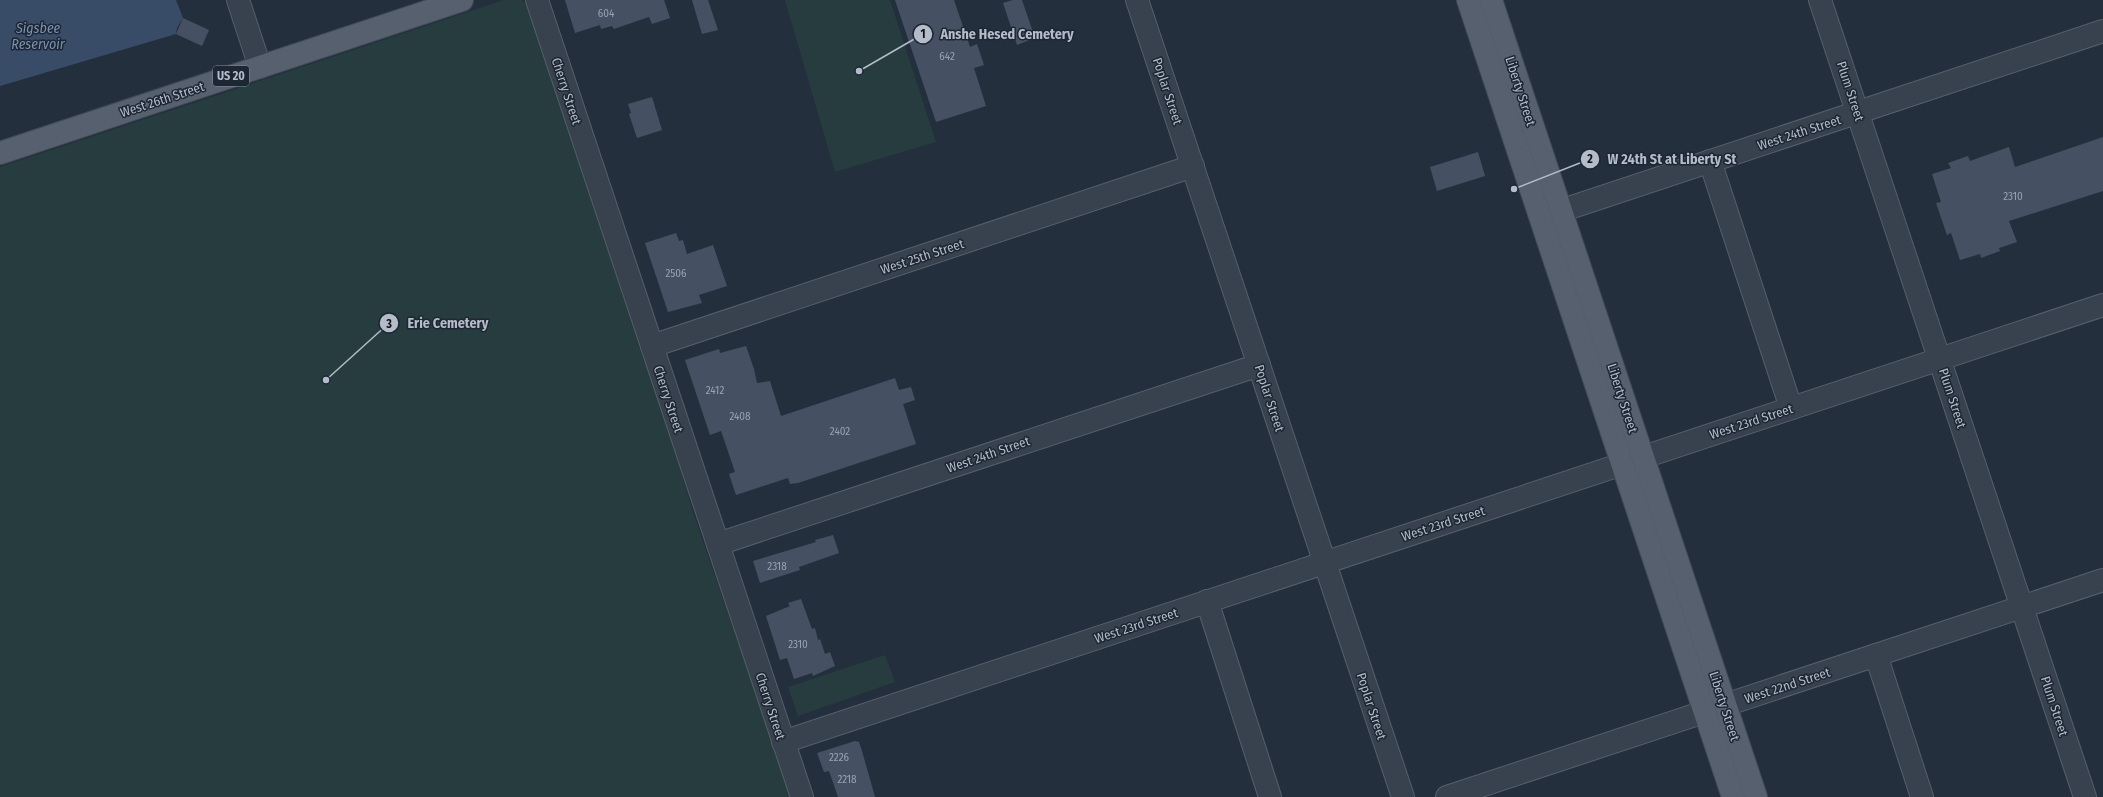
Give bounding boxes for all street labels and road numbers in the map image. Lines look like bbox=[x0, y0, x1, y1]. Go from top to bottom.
street label: Liberty Street bbox=[1502, 55, 1539, 128]
street label: Cherry Street bbox=[549, 56, 585, 127]
street label: Poplar Street bbox=[1150, 56, 1186, 127]
street label: Plum Street bbox=[1834, 59, 1867, 124]
road number: US 20 bbox=[213, 66, 249, 86]
street label: West 26th Street bbox=[118, 79, 207, 120]
street label: West 24th Street bbox=[1756, 112, 1843, 153]
street label: West 25th Street bbox=[879, 236, 966, 277]
street label: Liberty Street bbox=[1604, 362, 1641, 435]
street label: Poplar Street bbox=[1252, 363, 1288, 434]
street label: Cherry Street bbox=[651, 364, 687, 435]
street label: Plum Street bbox=[1936, 366, 1969, 431]
street label: West 23rd Street bbox=[1708, 401, 1795, 442]
street label: West 24th Street bbox=[945, 433, 1032, 476]
street label: West 23rd Street bbox=[1400, 503, 1487, 544]
street label: West 23rd Street bbox=[1093, 605, 1180, 646]
street label: West 22nd Street bbox=[1742, 664, 1833, 706]
street label: Liberty Street bbox=[1706, 670, 1743, 743]
street label: Cherry Street bbox=[753, 671, 789, 742]
street label: Poplar Street bbox=[1354, 671, 1390, 742]
street label: Plum Street bbox=[2038, 674, 2071, 739]

